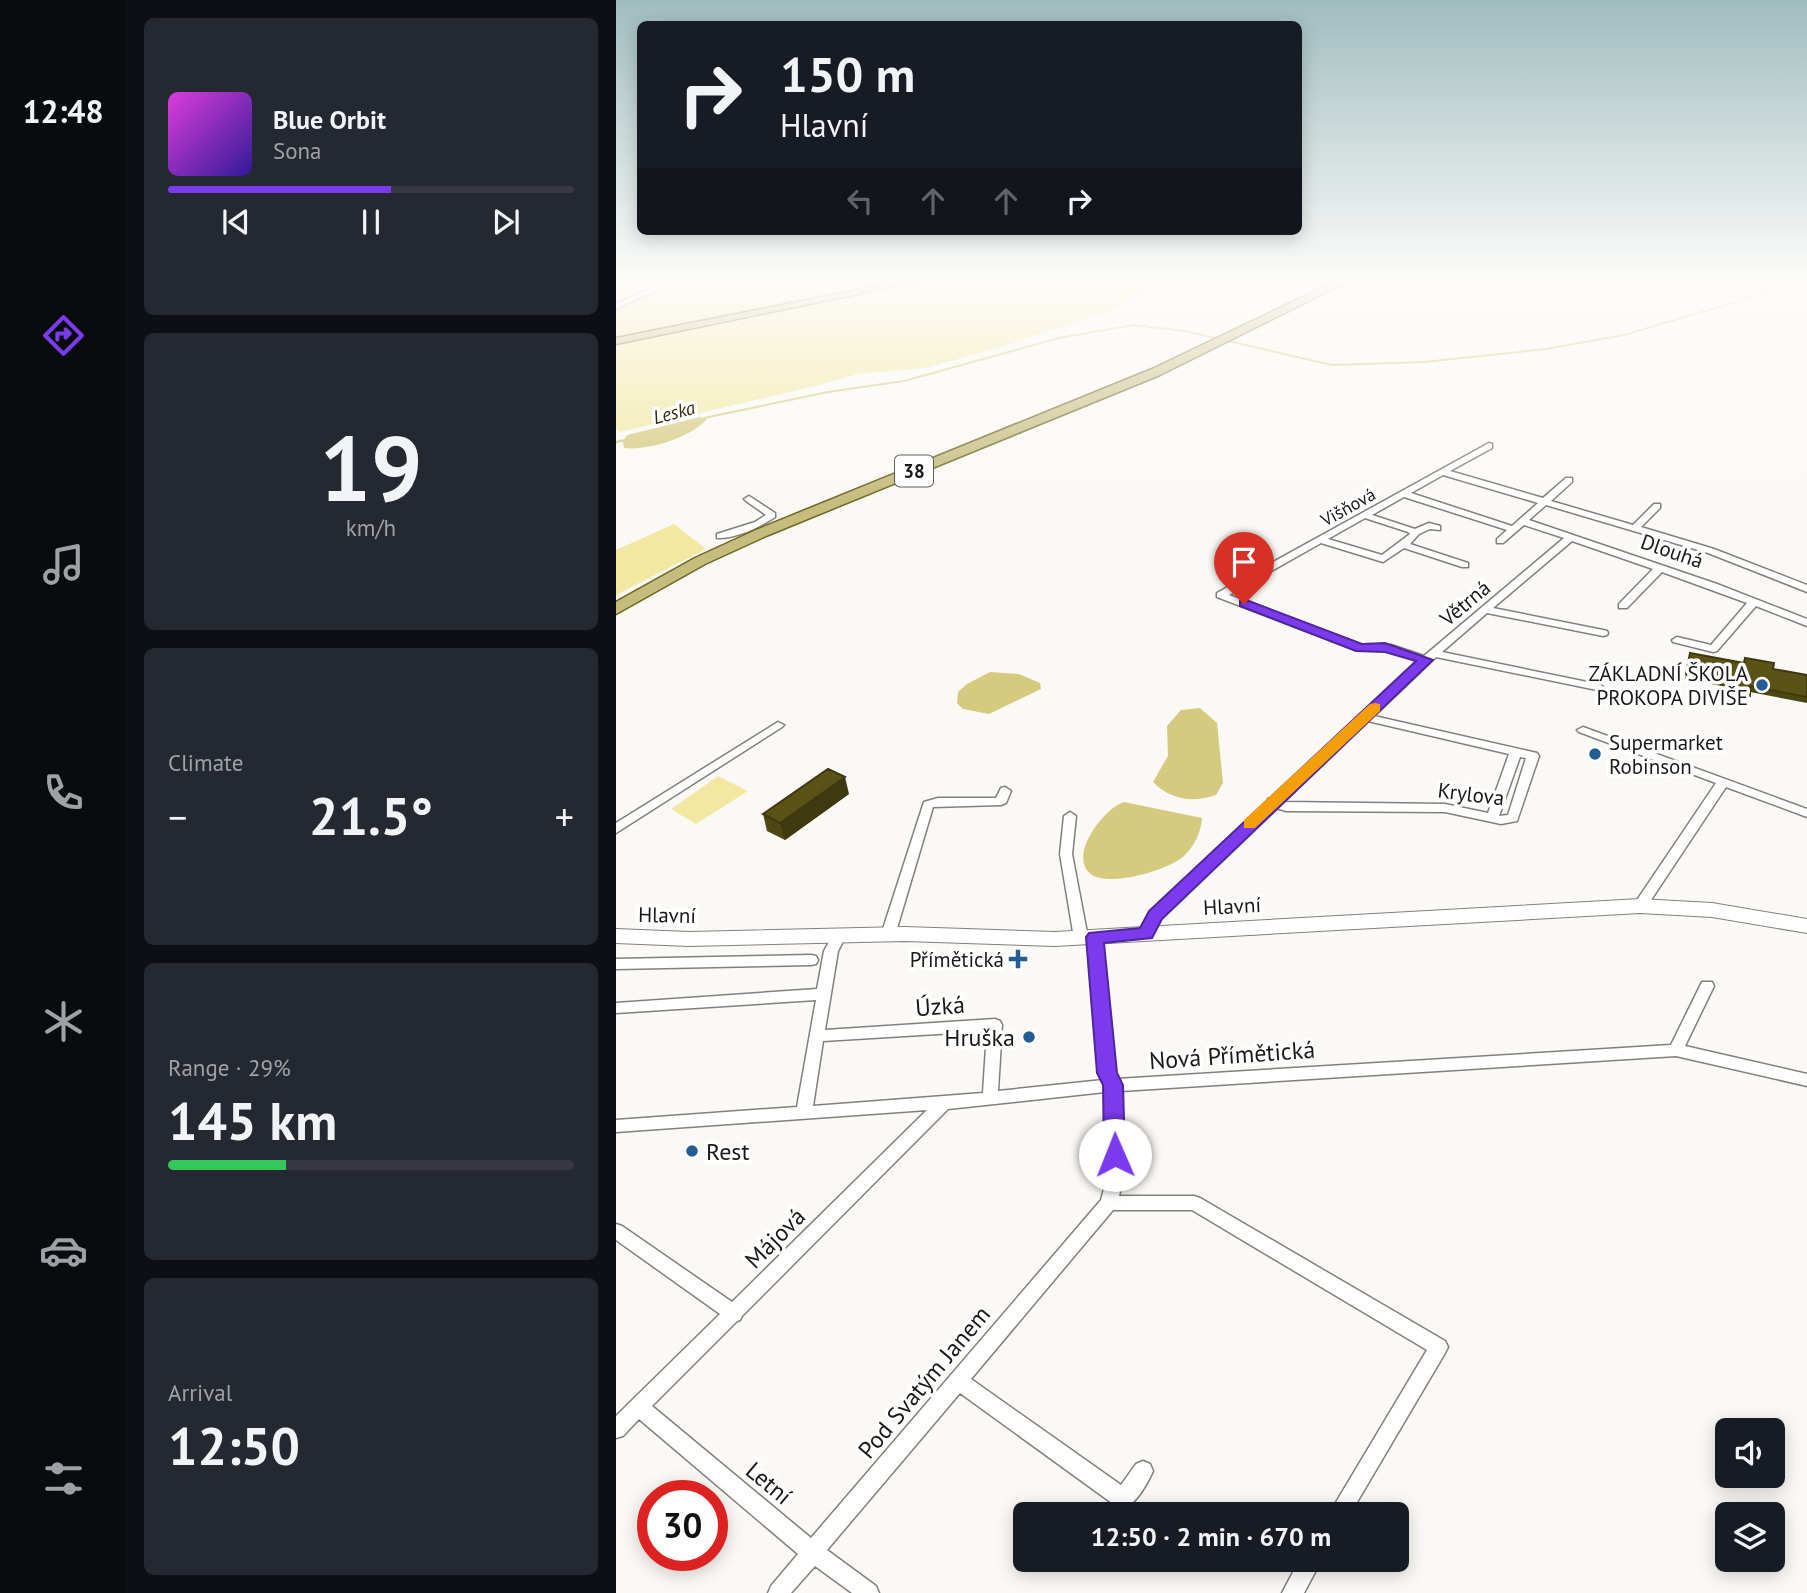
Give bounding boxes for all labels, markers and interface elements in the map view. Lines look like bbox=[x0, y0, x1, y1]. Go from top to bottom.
text: 150 m bbox=[780, 42, 915, 106]
icon: right bbox=[665, 49, 756, 140]
text: 12:48 bbox=[22, 90, 104, 132]
text: Blue Orbit bbox=[273, 103, 386, 136]
text: Hlavní bbox=[780, 104, 868, 146]
text: Sona bbox=[273, 136, 322, 165]
icon: left bbox=[841, 182, 879, 220]
icon: ahead bbox=[914, 182, 952, 220]
icon: ahead bbox=[987, 182, 1025, 220]
icon: right bbox=[1060, 182, 1098, 220]
icon: previous bbox=[217, 203, 255, 241]
icon: pause bbox=[352, 203, 390, 241]
icon: next bbox=[487, 203, 525, 241]
icon: directions bbox=[39, 311, 88, 360]
water label: Leska bbox=[650, 395, 698, 429]
text: 19 bbox=[319, 408, 423, 526]
road number: 38 bbox=[895, 456, 933, 486]
street label: Višňová bbox=[1316, 483, 1380, 532]
text: km/h bbox=[346, 513, 396, 542]
street label: Dlouhá bbox=[1637, 528, 1707, 574]
pin bbox=[1214, 532, 1274, 604]
icon: music bbox=[39, 540, 88, 589]
icon: arrive bbox=[1225, 543, 1263, 581]
street label: Větrná bbox=[1434, 574, 1496, 632]
place label: ZÁKLADNÍ ŠKOLA PROKOPA DIVIŠE bbox=[1588, 660, 1749, 711]
marker: ZÁKLADNÍ ŠKOLA PROKOPA DIVIŠE bbox=[1754, 677, 1770, 693]
place label: Supermarket Robinson bbox=[1609, 729, 1723, 780]
marker: Supermarket Robinson bbox=[1587, 746, 1603, 762]
text: Climate bbox=[168, 748, 243, 777]
icon: phone bbox=[39, 768, 88, 817]
street label: Krylova bbox=[1436, 777, 1506, 811]
text: 21.5° bbox=[309, 782, 433, 849]
text: − bbox=[168, 792, 187, 841]
text: + bbox=[555, 792, 574, 841]
street label: Hlavní bbox=[1202, 891, 1262, 921]
street label: Hlavní bbox=[638, 901, 697, 929]
place label: Přímětická bbox=[910, 946, 1004, 973]
marker: Přímětická bbox=[1010, 951, 1026, 967]
street label: Úzká bbox=[914, 989, 966, 1023]
icon: climate bbox=[39, 997, 88, 1046]
place label: Hruška bbox=[944, 1022, 1015, 1053]
marker: Hruška bbox=[1021, 1029, 1037, 1045]
street label: Nová Přímětická bbox=[1148, 1034, 1316, 1076]
text: Range · 29% bbox=[168, 1053, 291, 1082]
text: 145 km bbox=[168, 1087, 337, 1154]
position arrow bbox=[1078, 1118, 1152, 1192]
place label: Rest bbox=[706, 1136, 750, 1167]
marker: Rest bbox=[684, 1143, 700, 1159]
street label: Májová bbox=[738, 1201, 812, 1275]
icon: car bbox=[39, 1226, 88, 1275]
street label: Pod Svatým Janem bbox=[851, 1299, 997, 1465]
text: Arrival bbox=[168, 1378, 232, 1407]
text: 12:50 bbox=[168, 1412, 300, 1479]
map controls bbox=[1715, 1418, 1785, 1572]
button: sound bbox=[1715, 1418, 1785, 1488]
icon: filters bbox=[39, 1454, 88, 1503]
street label: Letní bbox=[740, 1455, 798, 1511]
speed limit sign: 30 bbox=[637, 1480, 728, 1571]
button: layers bbox=[1715, 1502, 1785, 1572]
text: 12:50 · 2 min · 670 m bbox=[1091, 1520, 1331, 1553]

